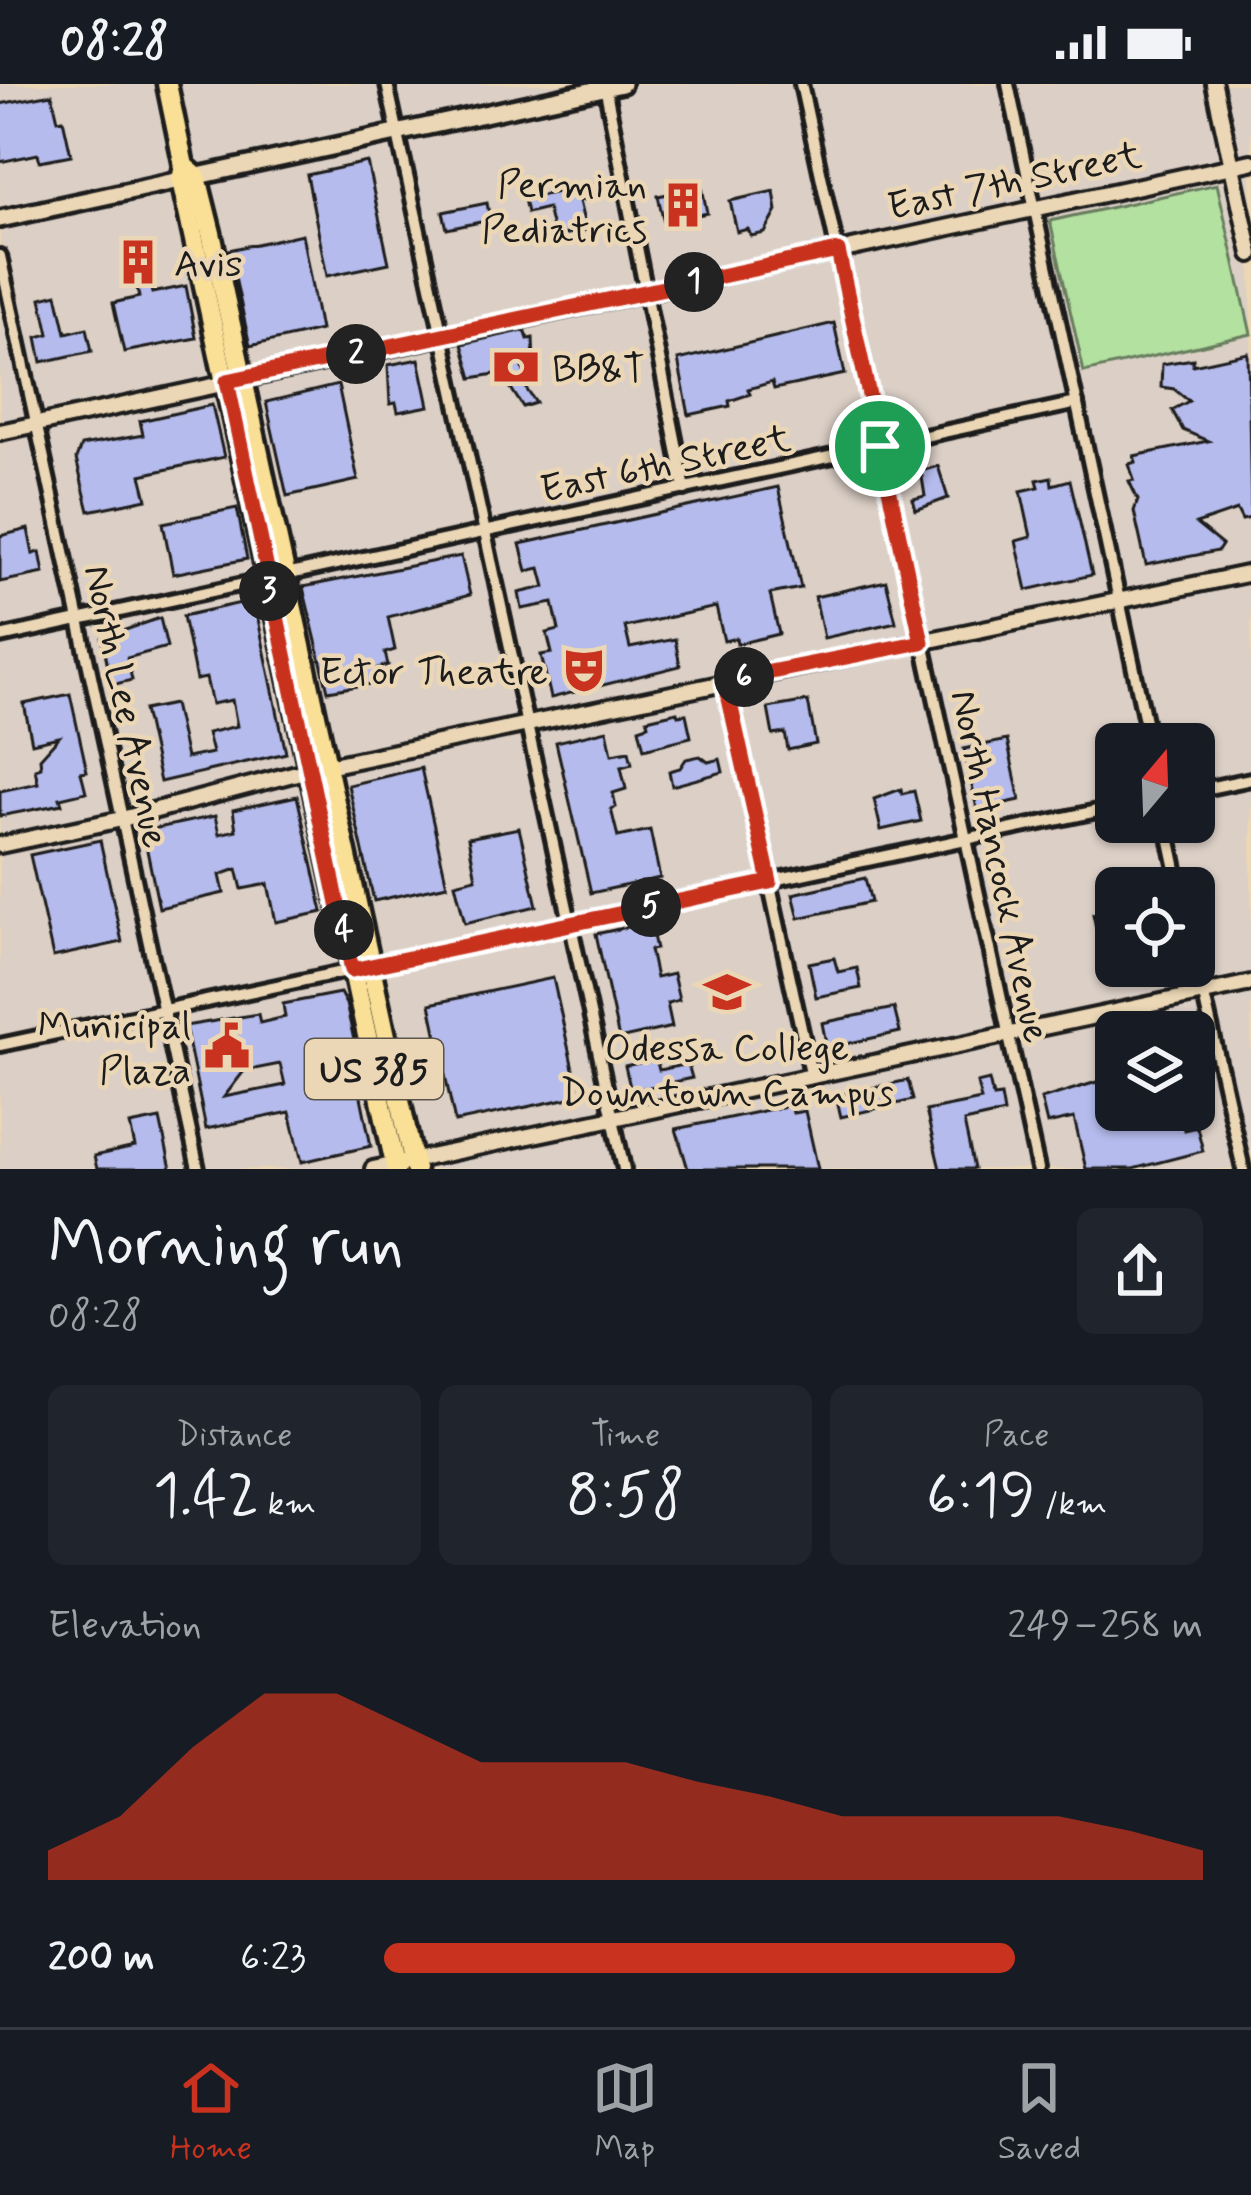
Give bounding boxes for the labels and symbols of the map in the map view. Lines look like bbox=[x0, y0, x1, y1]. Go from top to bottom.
street label: East 7th Street bbox=[883, 131, 1146, 234]
place label: Permian Pediatrics bbox=[482, 161, 647, 257]
building icon: Permian Pediatrics bbox=[658, 180, 708, 230]
building icon: Avis bbox=[113, 237, 163, 287]
place label: Avis bbox=[174, 240, 243, 291]
pin: 1 bbox=[664, 252, 724, 312]
pin: 2 bbox=[326, 324, 386, 384]
bank icon: BB&T bbox=[491, 342, 541, 392]
place label: BB&T bbox=[552, 345, 645, 396]
pin bbox=[829, 395, 931, 497]
street label: East 6th Street bbox=[536, 414, 795, 517]
street label: North Lee Avenue bbox=[70, 561, 179, 853]
pin: 3 bbox=[239, 561, 299, 621]
theatre icon: Ector Theatre bbox=[559, 645, 609, 695]
pin: 6 bbox=[714, 647, 774, 707]
place label: Ector Theatre bbox=[320, 648, 548, 699]
street label: North Hancock Avenue bbox=[936, 686, 1061, 1048]
north arrow bbox=[1095, 723, 1215, 843]
pin: 5 bbox=[621, 877, 681, 937]
pin: 4 bbox=[314, 900, 374, 960]
school or university icon: Odessa College Downtown Campus bbox=[702, 967, 752, 1017]
place label: Municipal Plaza bbox=[38, 1002, 191, 1098]
public building icon: Municipal Plaza bbox=[202, 1021, 252, 1071]
place label: Odessa College Downtown Campus bbox=[560, 1024, 894, 1120]
road number: US 385 bbox=[305, 1039, 443, 1099]

